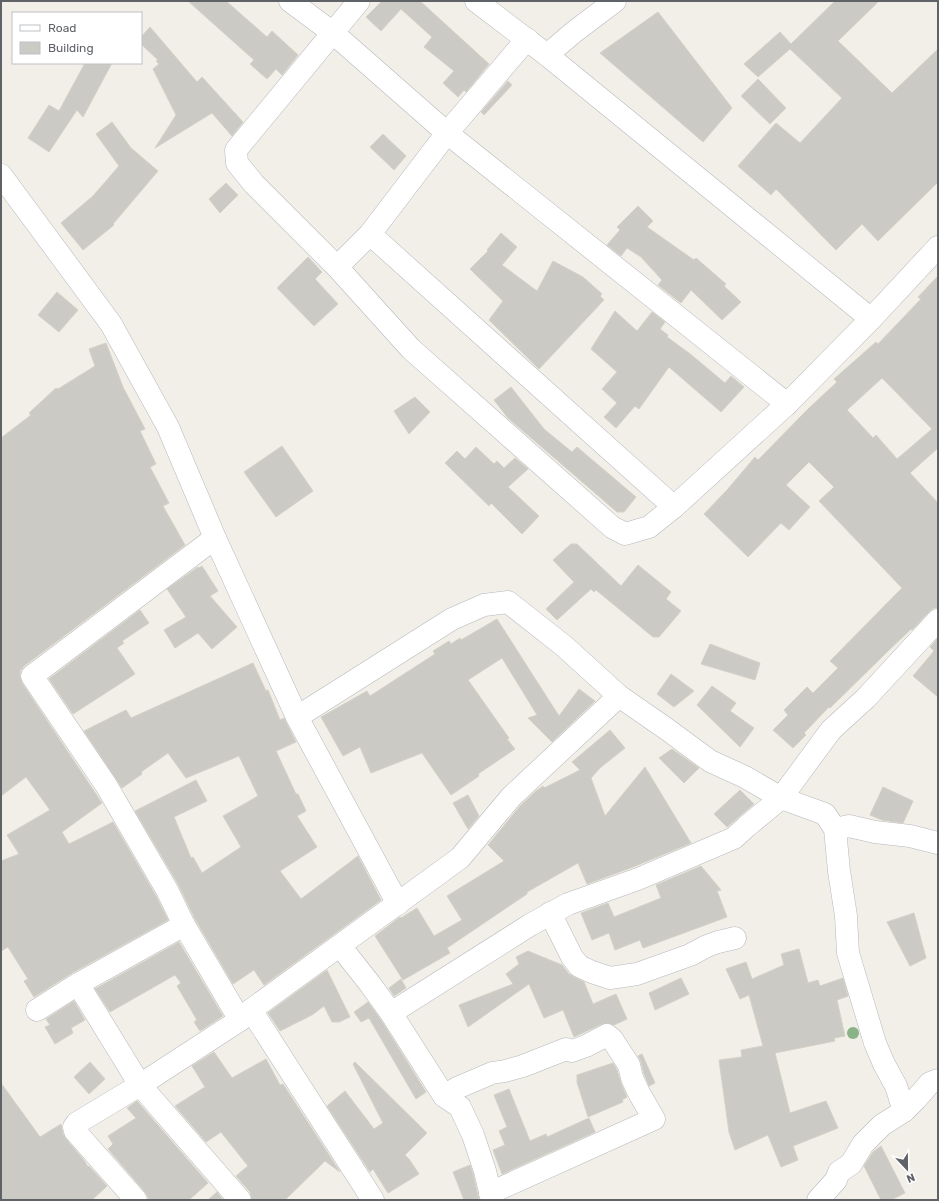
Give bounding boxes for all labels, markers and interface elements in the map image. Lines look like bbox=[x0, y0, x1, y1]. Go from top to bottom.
legend bbox=[12, 12, 142, 64]
text: Road bbox=[48, 21, 76, 35]
text: Building bbox=[48, 41, 94, 55]
north arrow bbox=[887, 1149, 927, 1189]
text: N bbox=[904, 1170, 917, 1185]

